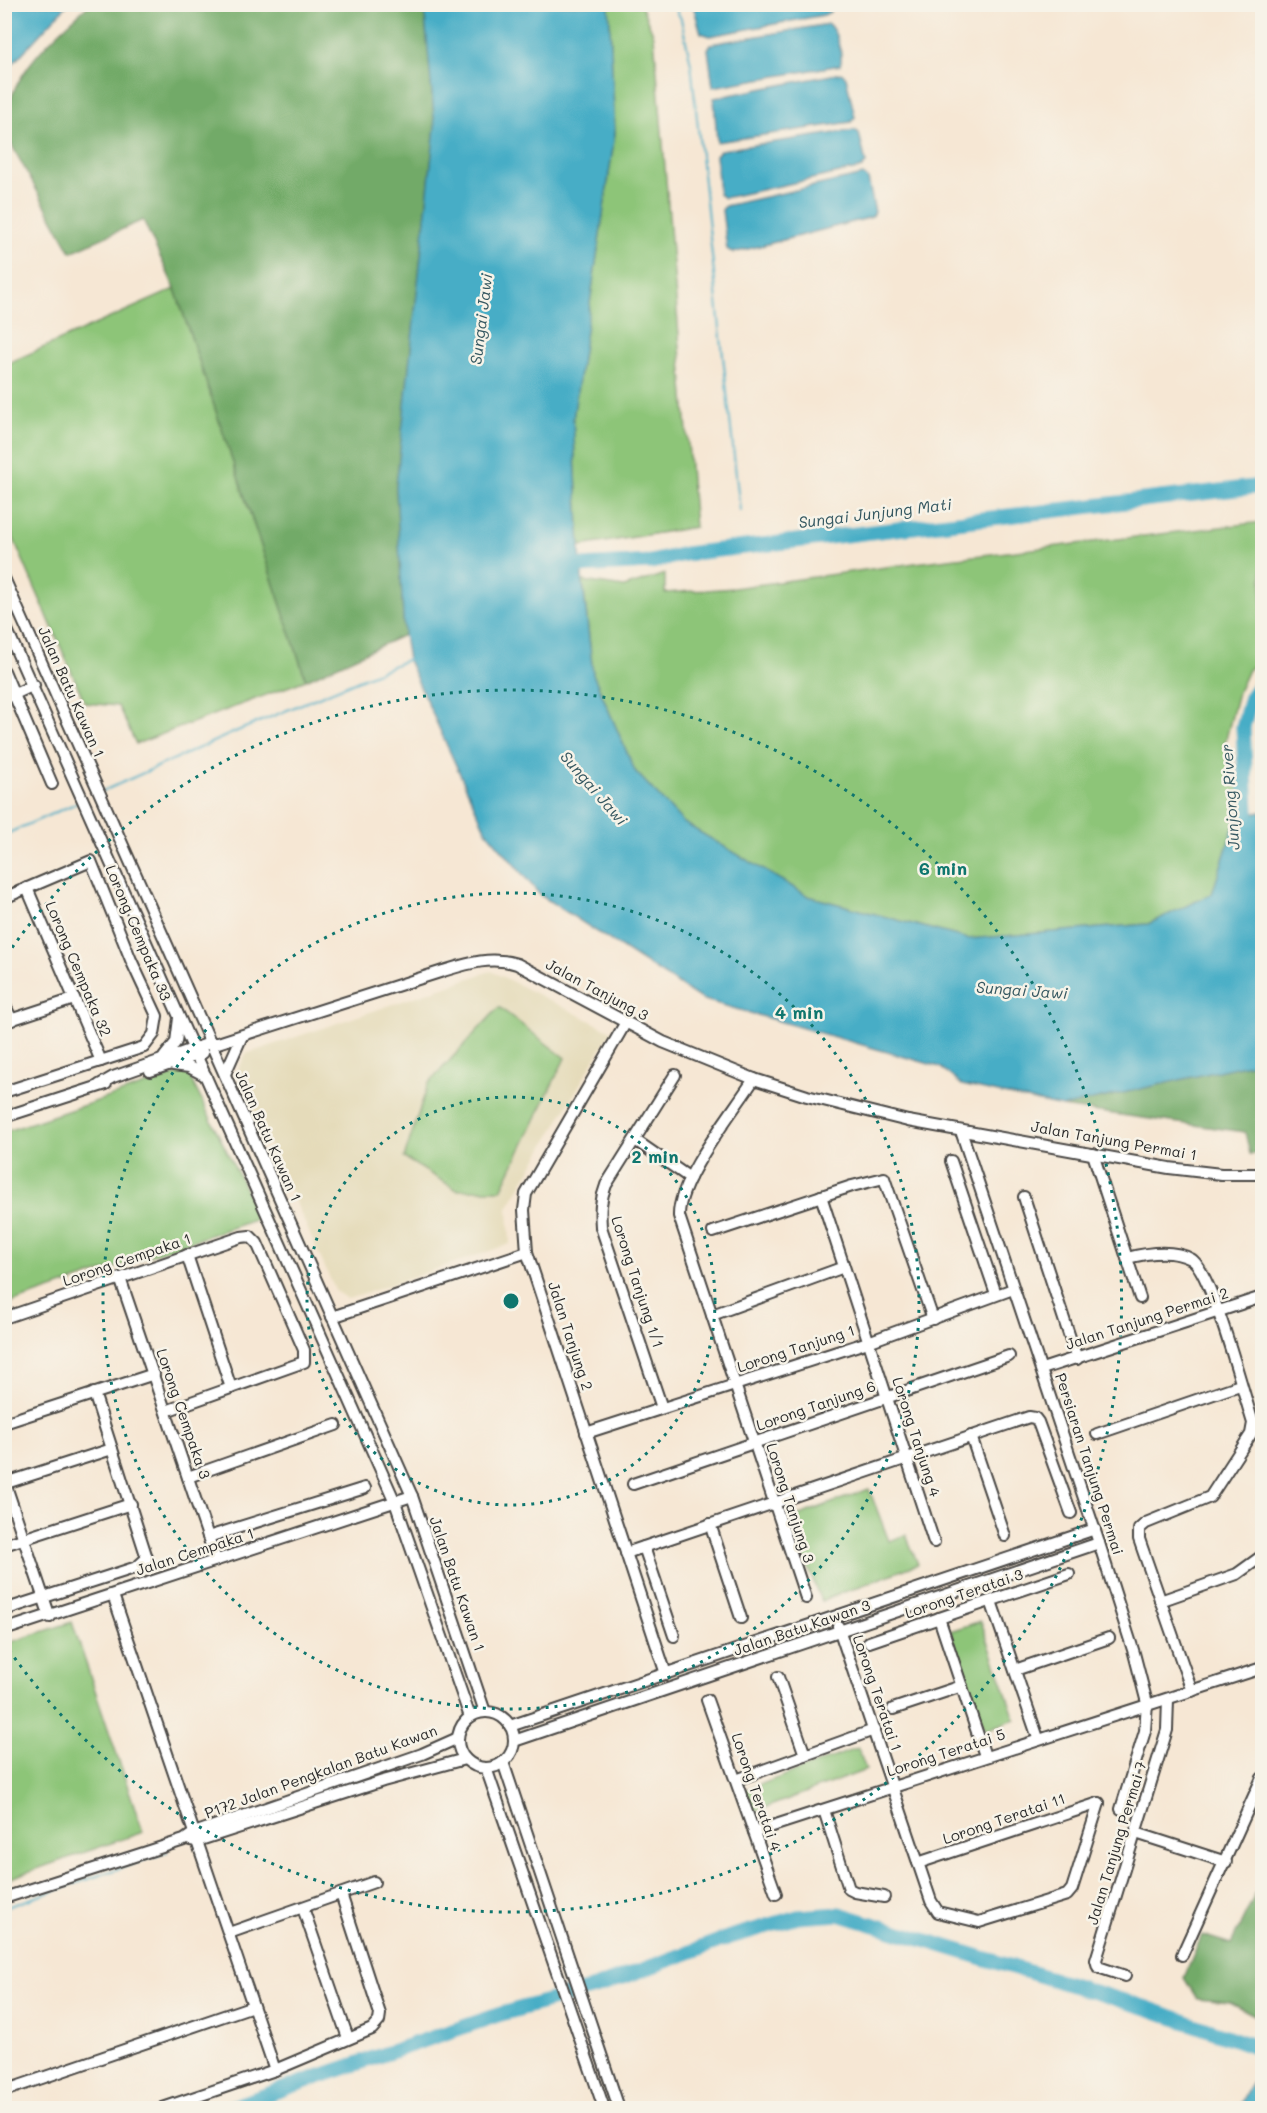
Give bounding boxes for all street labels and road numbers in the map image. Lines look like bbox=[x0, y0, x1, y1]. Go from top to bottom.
street label: Jalan Batu Kawan 1 bbox=[34, 623, 110, 760]
street label: Lorong Cempaka 33 bbox=[101, 862, 177, 1004]
street label: Lorong Cempaka 32 bbox=[41, 898, 116, 1039]
street label: Jalan Tanjung 3 bbox=[543, 954, 653, 1025]
street label: Jalan Batu Kawan 1 bbox=[231, 1067, 307, 1204]
street label: Jalan Tanjung Permai 1 bbox=[1030, 1116, 1199, 1164]
street label: Lorong Tanjung 1/1 bbox=[607, 1213, 669, 1350]
street label: Lorong Cempaka 1 bbox=[60, 1228, 193, 1290]
street label: Jalan Tanjung 2 bbox=[544, 1279, 598, 1393]
street label: Jalan Tanjung Permai 2 bbox=[1063, 1282, 1231, 1354]
street label: Lorong Tanjung 1 bbox=[734, 1320, 857, 1377]
street label: Lorong Cempaka 3 bbox=[152, 1346, 216, 1482]
street label: Persiaran Tanjung Permai bbox=[1051, 1370, 1129, 1557]
street label: Lorong Tanjung 4 bbox=[888, 1374, 946, 1499]
street label: Lorong Tanjung 6 bbox=[753, 1375, 878, 1435]
street label: Lorong Tanjung 3 bbox=[762, 1440, 820, 1565]
street label: Jalan Batu Kawan 1 bbox=[425, 1514, 490, 1654]
street label: Jalan Cempaka 1 bbox=[133, 1523, 256, 1580]
street label: Lorong Teratai 3 bbox=[902, 1563, 1026, 1623]
street label: Jalan Batu Kawan 3 bbox=[731, 1594, 873, 1660]
street label: Lorong Teratai 1 bbox=[849, 1632, 907, 1753]
street label: P172 Jalan Pengkalan Batu Kawan bbox=[202, 1720, 440, 1823]
street label: Lorong Teratai 5 bbox=[884, 1723, 1008, 1781]
street label: Lorong Teratai 4 bbox=[727, 1730, 787, 1854]
street label: Jalan Tanjung Permai 7 bbox=[1082, 1759, 1150, 1927]
street label: Lorong Teratai 11 bbox=[940, 1788, 1068, 1848]

